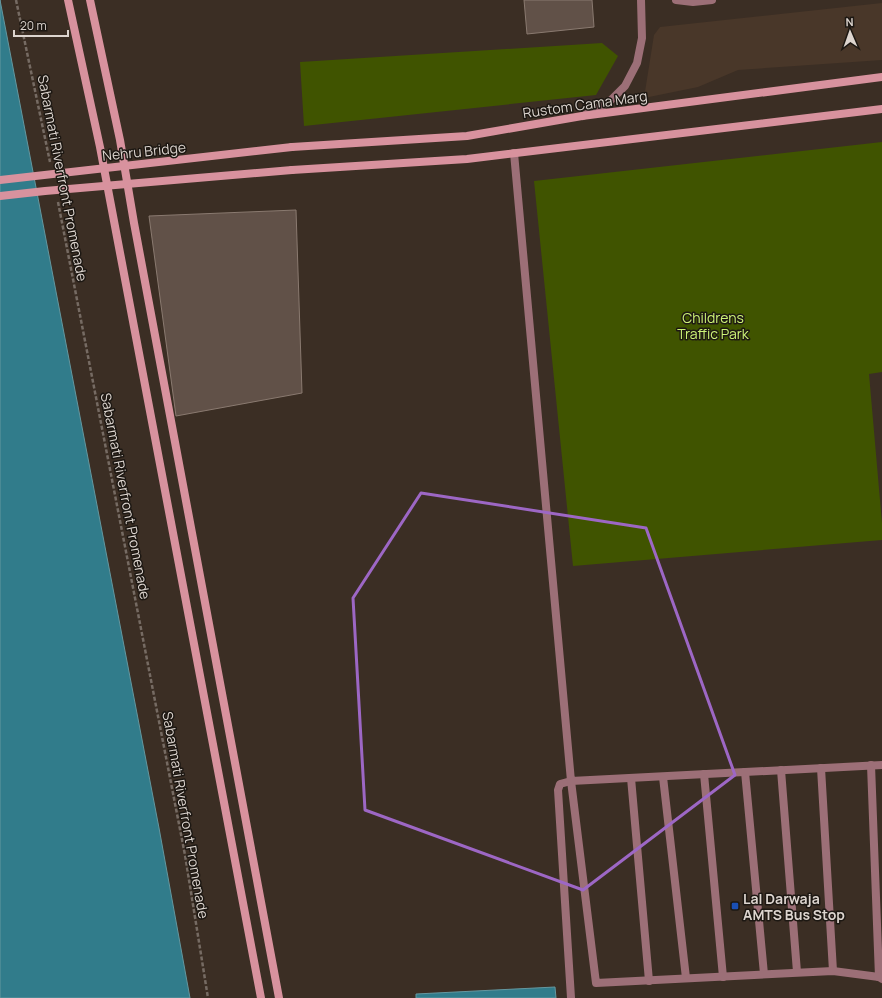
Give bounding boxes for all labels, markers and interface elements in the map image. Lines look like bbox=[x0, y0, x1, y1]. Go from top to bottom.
scale bar bbox=[14, 12, 68, 38]
north arrow bbox=[830, 12, 870, 52]
text: N bbox=[845, 14, 854, 29]
text: 20 m bbox=[20, 17, 47, 34]
street label: Sabarmati Riverfront Promenade bbox=[34, 73, 92, 283]
street label: Rustom Cama Marg bbox=[521, 86, 649, 122]
street label: Nehru Bridge bbox=[101, 137, 187, 165]
park label: Childrens Traffic Park bbox=[677, 308, 750, 343]
street label: Sabarmati Riverfront Promenade bbox=[97, 391, 155, 601]
street label: Sabarmati Riverfront Promenade bbox=[158, 710, 214, 920]
place label: Lal Darwaja AMTS Bus Stop bbox=[743, 889, 845, 924]
marker: Lal Darwaja AMTS Bus Stop bbox=[730, 901, 740, 911]

